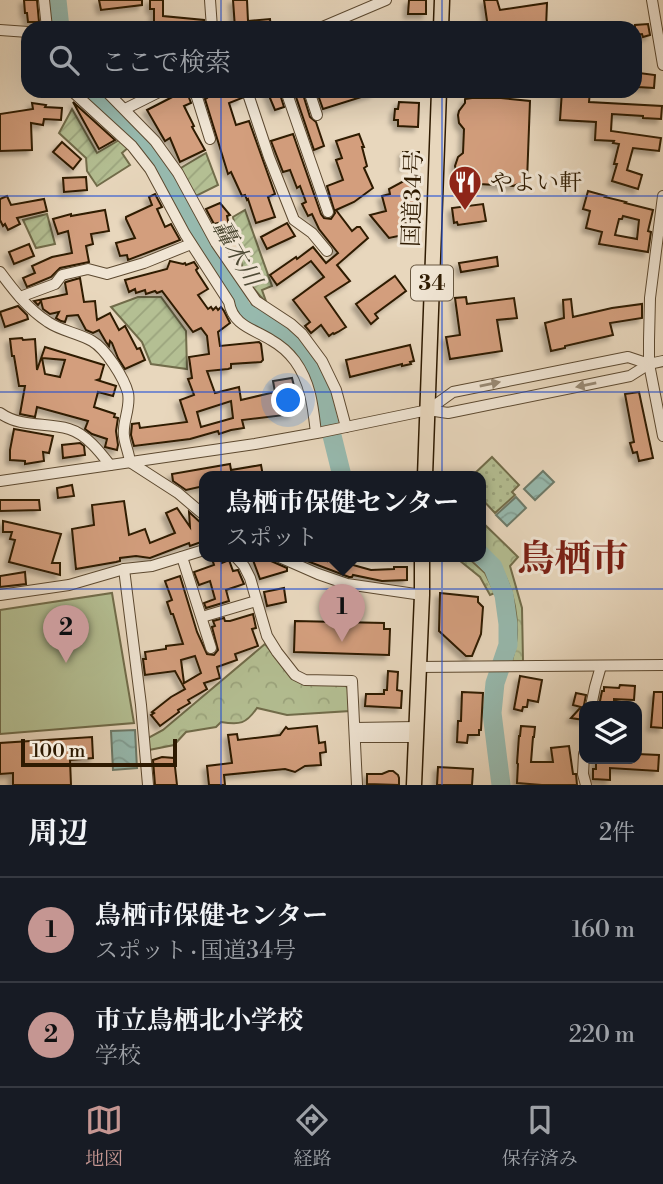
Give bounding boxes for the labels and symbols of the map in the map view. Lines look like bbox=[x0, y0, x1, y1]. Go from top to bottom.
street label: 国道34号 bbox=[397, 151, 429, 247]
restaurant icon: やよい軒 bbox=[446, 163, 484, 212]
place label: やよい軒 bbox=[490, 169, 582, 197]
water label: 轟木川 bbox=[205, 215, 269, 295]
road number: 34 bbox=[411, 266, 453, 300]
one-way arrow bbox=[479, 379, 501, 390]
one-way arrow bbox=[575, 380, 597, 391]
your location bbox=[271, 383, 305, 417]
district label: 鳥栖市 bbox=[518, 537, 629, 583]
pin: 1 bbox=[319, 584, 365, 642]
pin: 2 bbox=[43, 605, 89, 663]
scale bar bbox=[21, 736, 177, 768]

